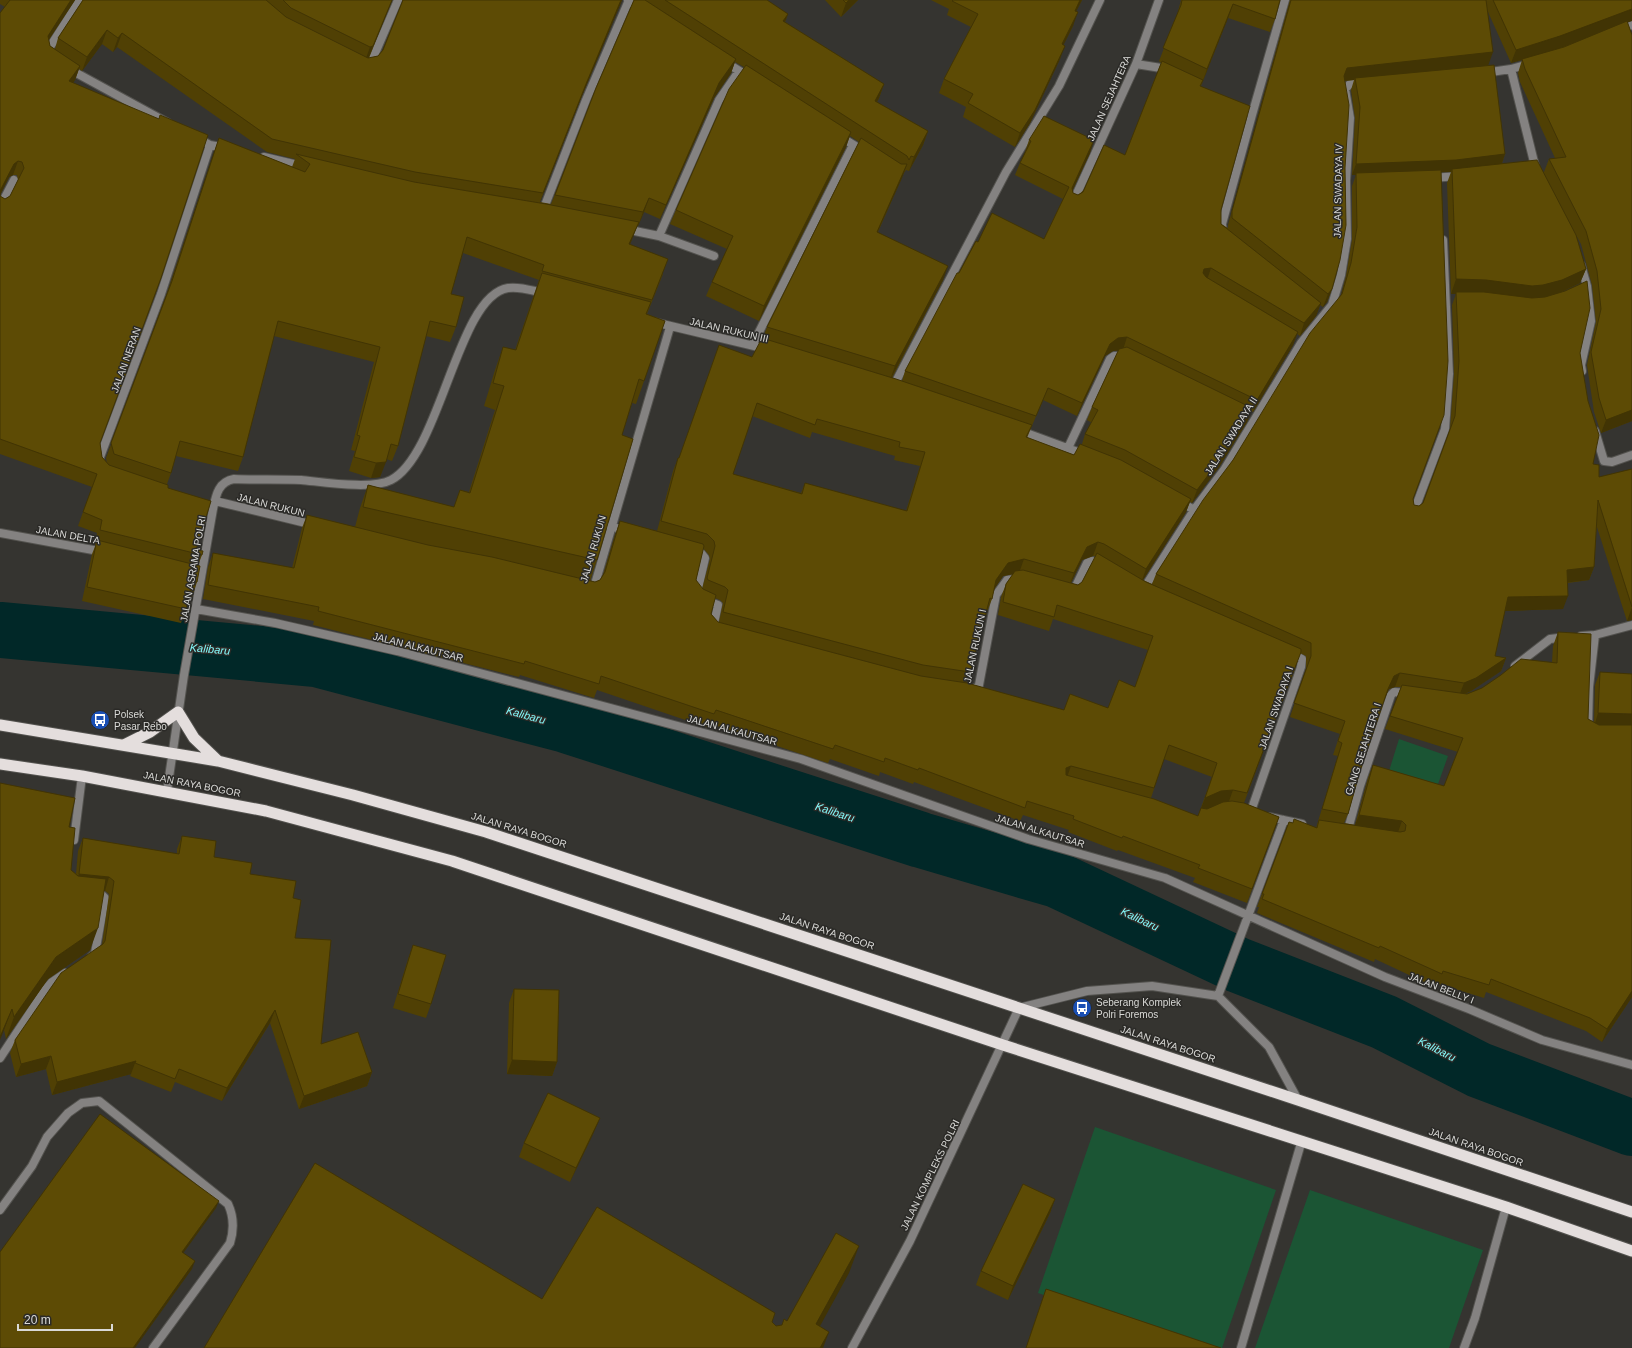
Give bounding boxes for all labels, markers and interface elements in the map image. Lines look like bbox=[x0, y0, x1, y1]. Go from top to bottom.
street label: JALAN SEJAHTERA bbox=[1085, 53, 1133, 143]
street label: JALAN SWADAYA IV bbox=[1332, 144, 1344, 238]
street label: JALAN RUKUN III bbox=[689, 316, 769, 344]
street label: JALAN NERAN bbox=[109, 326, 143, 394]
street label: JALAN SWADAYA II bbox=[1203, 395, 1259, 477]
street label: JALAN RUKUN bbox=[236, 491, 306, 519]
street label: JALAN RUKUN bbox=[578, 514, 608, 584]
street label: JALAN ASRAMA POLRI bbox=[178, 515, 208, 623]
street label: JALAN DELTA bbox=[35, 524, 101, 546]
street label: JALAN RUKUN I bbox=[962, 608, 988, 684]
street label: JALAN ALKAUTSAR bbox=[372, 630, 464, 664]
water label: Kalibaru bbox=[189, 641, 231, 657]
street label: JALAN SWADAYA I bbox=[1257, 665, 1295, 751]
street label: GANG SEJAHTERA I bbox=[1343, 702, 1383, 796]
water label: Kalibaru bbox=[505, 704, 547, 726]
bus stop icon: Polsek Pasar Rebo bbox=[89, 709, 111, 731]
place label: Polsek Pasar Rebo bbox=[114, 709, 167, 732]
street label: JALAN ALKAUTSAR bbox=[686, 713, 778, 747]
street label: JALAN RAYA BOGOR bbox=[142, 769, 242, 799]
water label: Kalibaru bbox=[814, 800, 856, 824]
street label: JALAN RAYA BOGOR bbox=[470, 810, 568, 850]
street label: JALAN ALKAUTSAR bbox=[994, 812, 1086, 850]
water label: Kalibaru bbox=[1119, 905, 1161, 933]
street label: JALAN RAYA BOGOR bbox=[778, 910, 876, 952]
street label: JALAN BELLY I bbox=[1407, 970, 1475, 1006]
bus stop icon: Seberang Komplek Polri Foremos bbox=[1071, 997, 1093, 1019]
place label: Seberang Komplek Polri Foremos bbox=[1096, 997, 1182, 1020]
street label: JALAN RAYA BOGOR bbox=[1119, 1023, 1217, 1065]
water label: Kalibaru bbox=[1416, 1034, 1458, 1064]
street label: JALAN KOMPLEKS POLRI bbox=[898, 1118, 962, 1232]
street label: JALAN RAYA BOGOR bbox=[1427, 1126, 1525, 1168]
scale bar bbox=[18, 1306, 112, 1332]
text: 20 m bbox=[24, 1313, 51, 1327]

